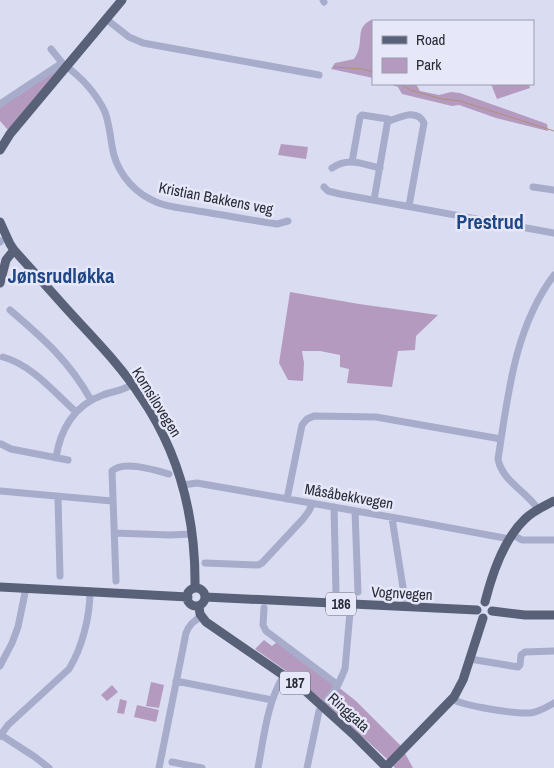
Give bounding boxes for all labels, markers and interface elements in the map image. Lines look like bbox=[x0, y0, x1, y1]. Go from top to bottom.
legend bbox=[372, 20, 534, 85]
text: Road bbox=[416, 29, 445, 50]
text: Park bbox=[416, 54, 442, 75]
street label: Kristian Bakkens veg bbox=[157, 177, 275, 219]
district label: Prestrud bbox=[456, 208, 524, 235]
district label: Jønsrudløkka bbox=[8, 262, 114, 289]
street label: Kornsilovegen bbox=[127, 363, 187, 441]
street label: Måsåbekkvegen bbox=[303, 478, 395, 514]
street label: Vognvegen bbox=[371, 581, 433, 605]
road number: 186 bbox=[326, 592, 356, 616]
road number: 187 bbox=[280, 671, 310, 694]
street label: Ringgata bbox=[323, 687, 375, 737]

